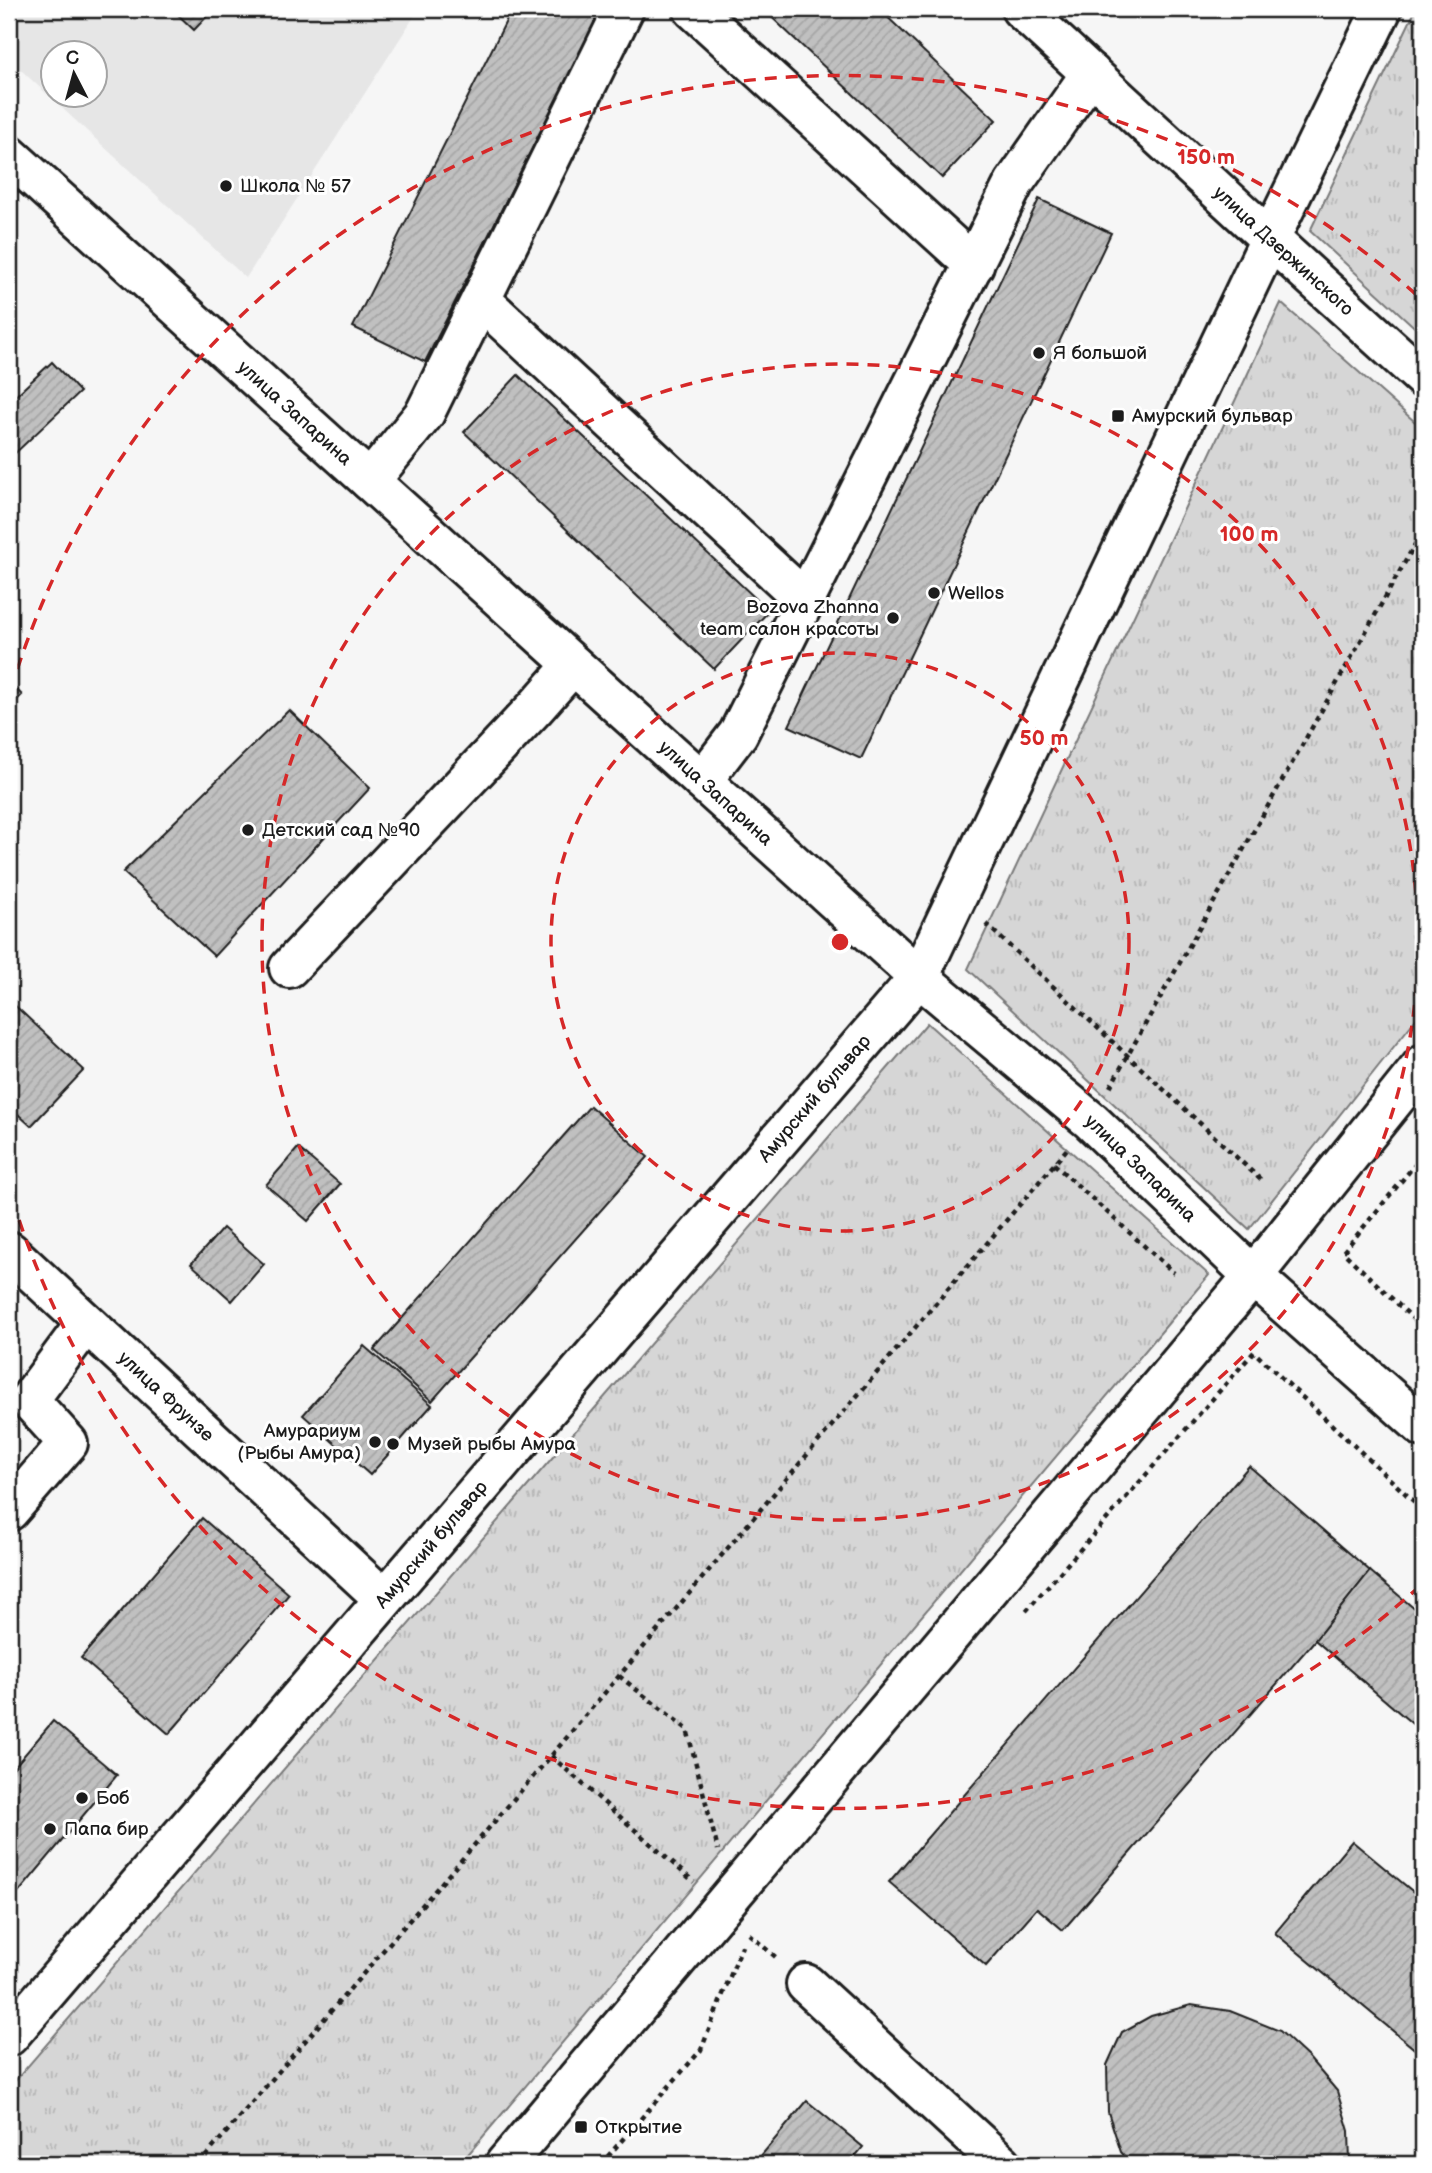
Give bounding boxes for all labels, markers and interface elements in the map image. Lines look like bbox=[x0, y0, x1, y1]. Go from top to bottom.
north arrow bbox=[38, 38, 108, 108]
text: С bbox=[65, 46, 80, 71]
text: 150 m bbox=[1177, 145, 1235, 170]
place label: Школа № 57 bbox=[240, 175, 351, 198]
marker: Школа № 57 bbox=[218, 178, 234, 194]
street label: улица Дзержинского bbox=[1209, 181, 1358, 321]
place label: Я большой bbox=[1053, 342, 1147, 365]
marker: Я большой bbox=[1031, 345, 1047, 361]
street label: улица Запарина bbox=[233, 356, 356, 470]
place label: Амурский бульвар bbox=[1131, 405, 1293, 428]
marker: Амурский бульвар bbox=[1110, 408, 1126, 424]
text: 100 m bbox=[1220, 522, 1278, 547]
place label: Wellos bbox=[948, 582, 1004, 605]
marker: Wellos bbox=[926, 585, 942, 601]
place label: Bozova Zhanna team салон красоты bbox=[700, 596, 879, 641]
marker: Bozova Zhanna team салон красоты bbox=[885, 610, 901, 626]
text: 50 m bbox=[1020, 726, 1068, 751]
street label: улица Запарина bbox=[654, 736, 777, 851]
place label: Детский сад №90 bbox=[262, 819, 420, 842]
marker: Детский сад №90 bbox=[240, 822, 256, 838]
centre of rings bbox=[828, 930, 852, 954]
street label: Амурский бульвар bbox=[753, 1030, 876, 1168]
street label: улица Запарина bbox=[1080, 1109, 1201, 1227]
street label: улица Фрунзе bbox=[113, 1346, 219, 1447]
place label: Амурариум (Рыбы Амура) bbox=[237, 1420, 361, 1465]
place label: Музей рыбы Амура bbox=[407, 1433, 576, 1456]
marker: Амурариум (Рыбы Амура) bbox=[367, 1434, 383, 1450]
marker: Музей рыбы Амура bbox=[385, 1436, 401, 1452]
street label: Амурский бульвар bbox=[370, 1476, 493, 1614]
place label: Боб bbox=[96, 1787, 130, 1810]
marker: Боб bbox=[74, 1790, 90, 1806]
place label: Папа бир bbox=[64, 1818, 149, 1841]
marker: Папа бир bbox=[42, 1821, 58, 1837]
place label: Открытие bbox=[595, 2116, 682, 2139]
marker: Открытие bbox=[573, 2119, 589, 2135]

